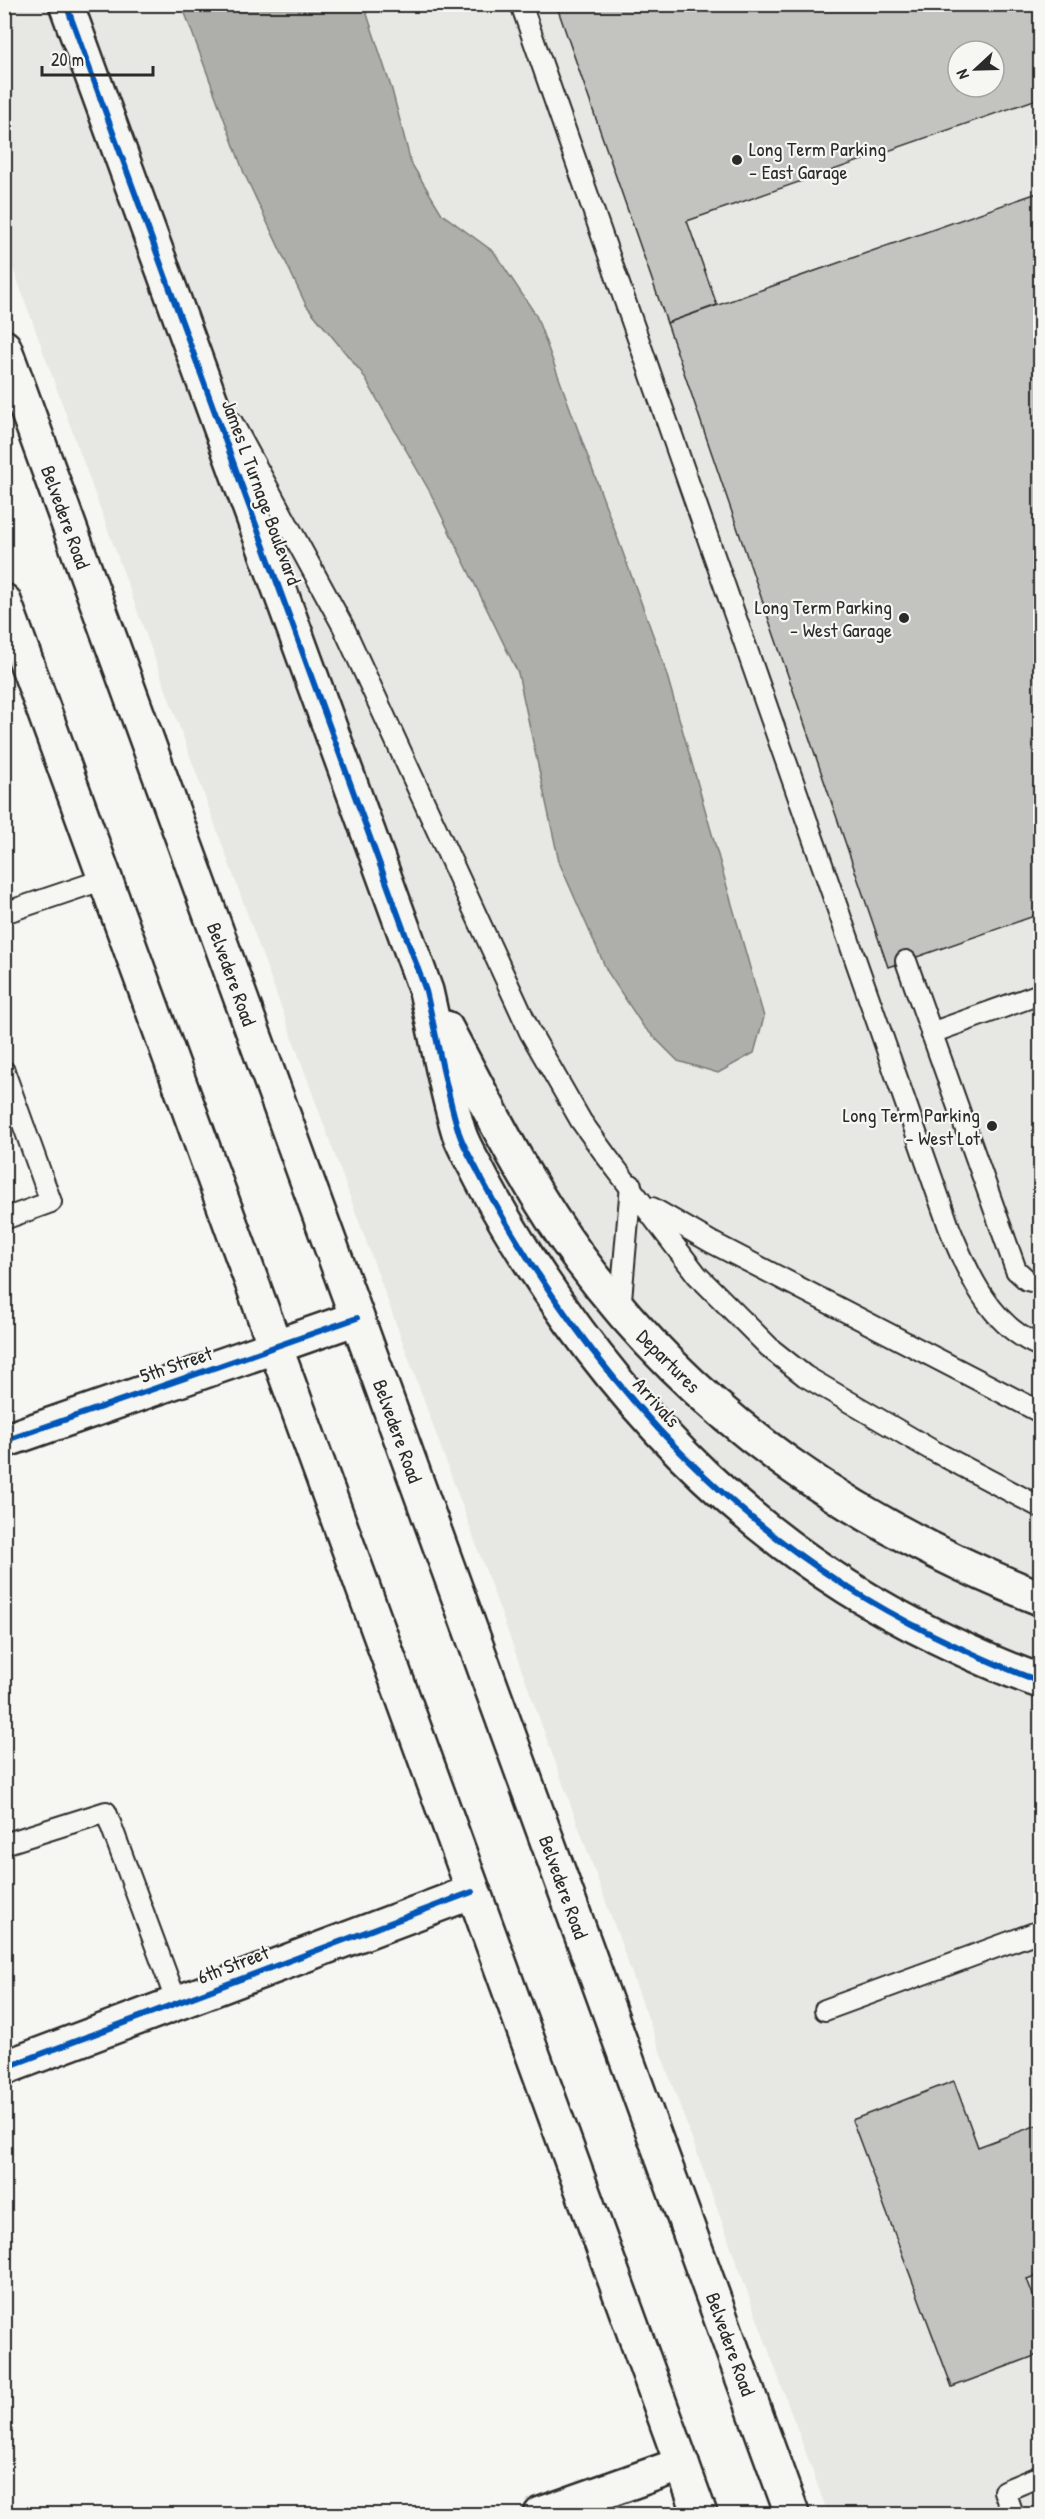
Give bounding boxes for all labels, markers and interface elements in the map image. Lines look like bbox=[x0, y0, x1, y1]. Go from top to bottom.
scale bar bbox=[42, 39, 153, 77]
north arrow bbox=[946, 39, 1006, 99]
text: 20 m bbox=[51, 47, 84, 72]
text: N bbox=[950, 66, 974, 83]
place label: Long Term Parking - East Garage bbox=[749, 135, 886, 185]
marker: Long Term Parking - East Garage bbox=[730, 153, 744, 167]
street label: James L Turnage Boulevard bbox=[216, 396, 308, 589]
street label: Belvedere Road bbox=[35, 462, 97, 573]
place label: Long Term Parking - West Garage bbox=[755, 593, 892, 643]
marker: Long Term Parking - West Garage bbox=[897, 611, 911, 625]
street label: Belvedere Road bbox=[201, 919, 263, 1030]
place label: Long Term Parking - West Lot bbox=[843, 1101, 981, 1151]
marker: Long Term Parking - West Lot bbox=[985, 1119, 999, 1133]
street label: Departures bbox=[631, 1323, 707, 1399]
street label: 5th Street bbox=[136, 1339, 217, 1389]
street label: Arrivals bbox=[627, 1371, 687, 1433]
street label: Belvedere Road bbox=[367, 1376, 429, 1487]
street label: Belvedere Road bbox=[533, 1832, 595, 1943]
street label: 6th Street bbox=[193, 1938, 274, 1990]
street label: Belvedere Road bbox=[700, 2289, 762, 2400]

